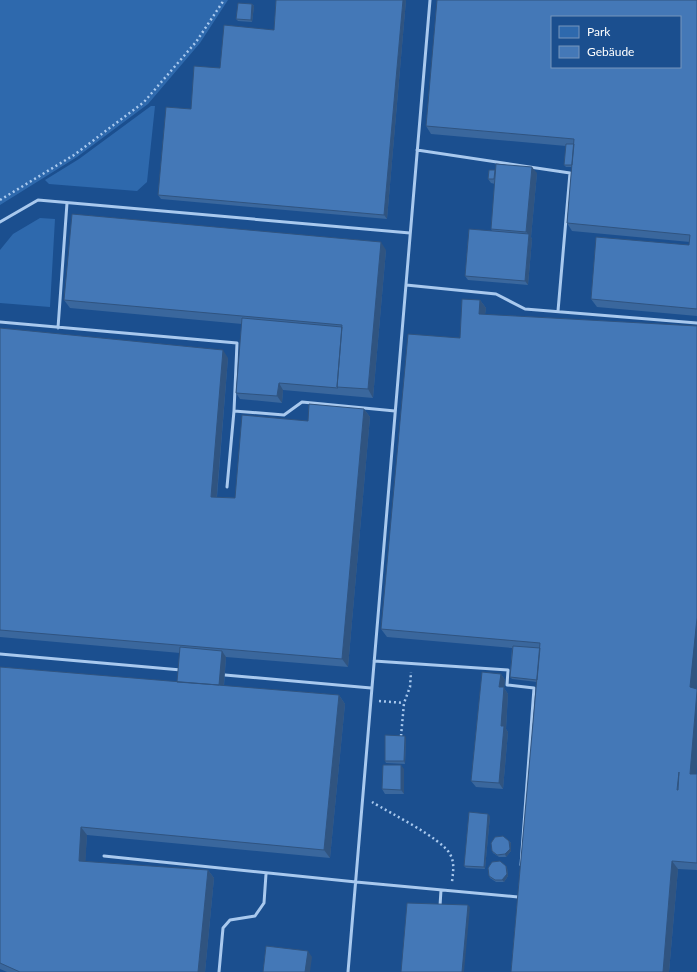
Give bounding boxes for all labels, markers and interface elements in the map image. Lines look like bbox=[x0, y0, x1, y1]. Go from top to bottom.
legend bbox=[551, 16, 681, 68]
text: Park bbox=[587, 24, 611, 39]
text: Gebäude bbox=[587, 44, 634, 59]

